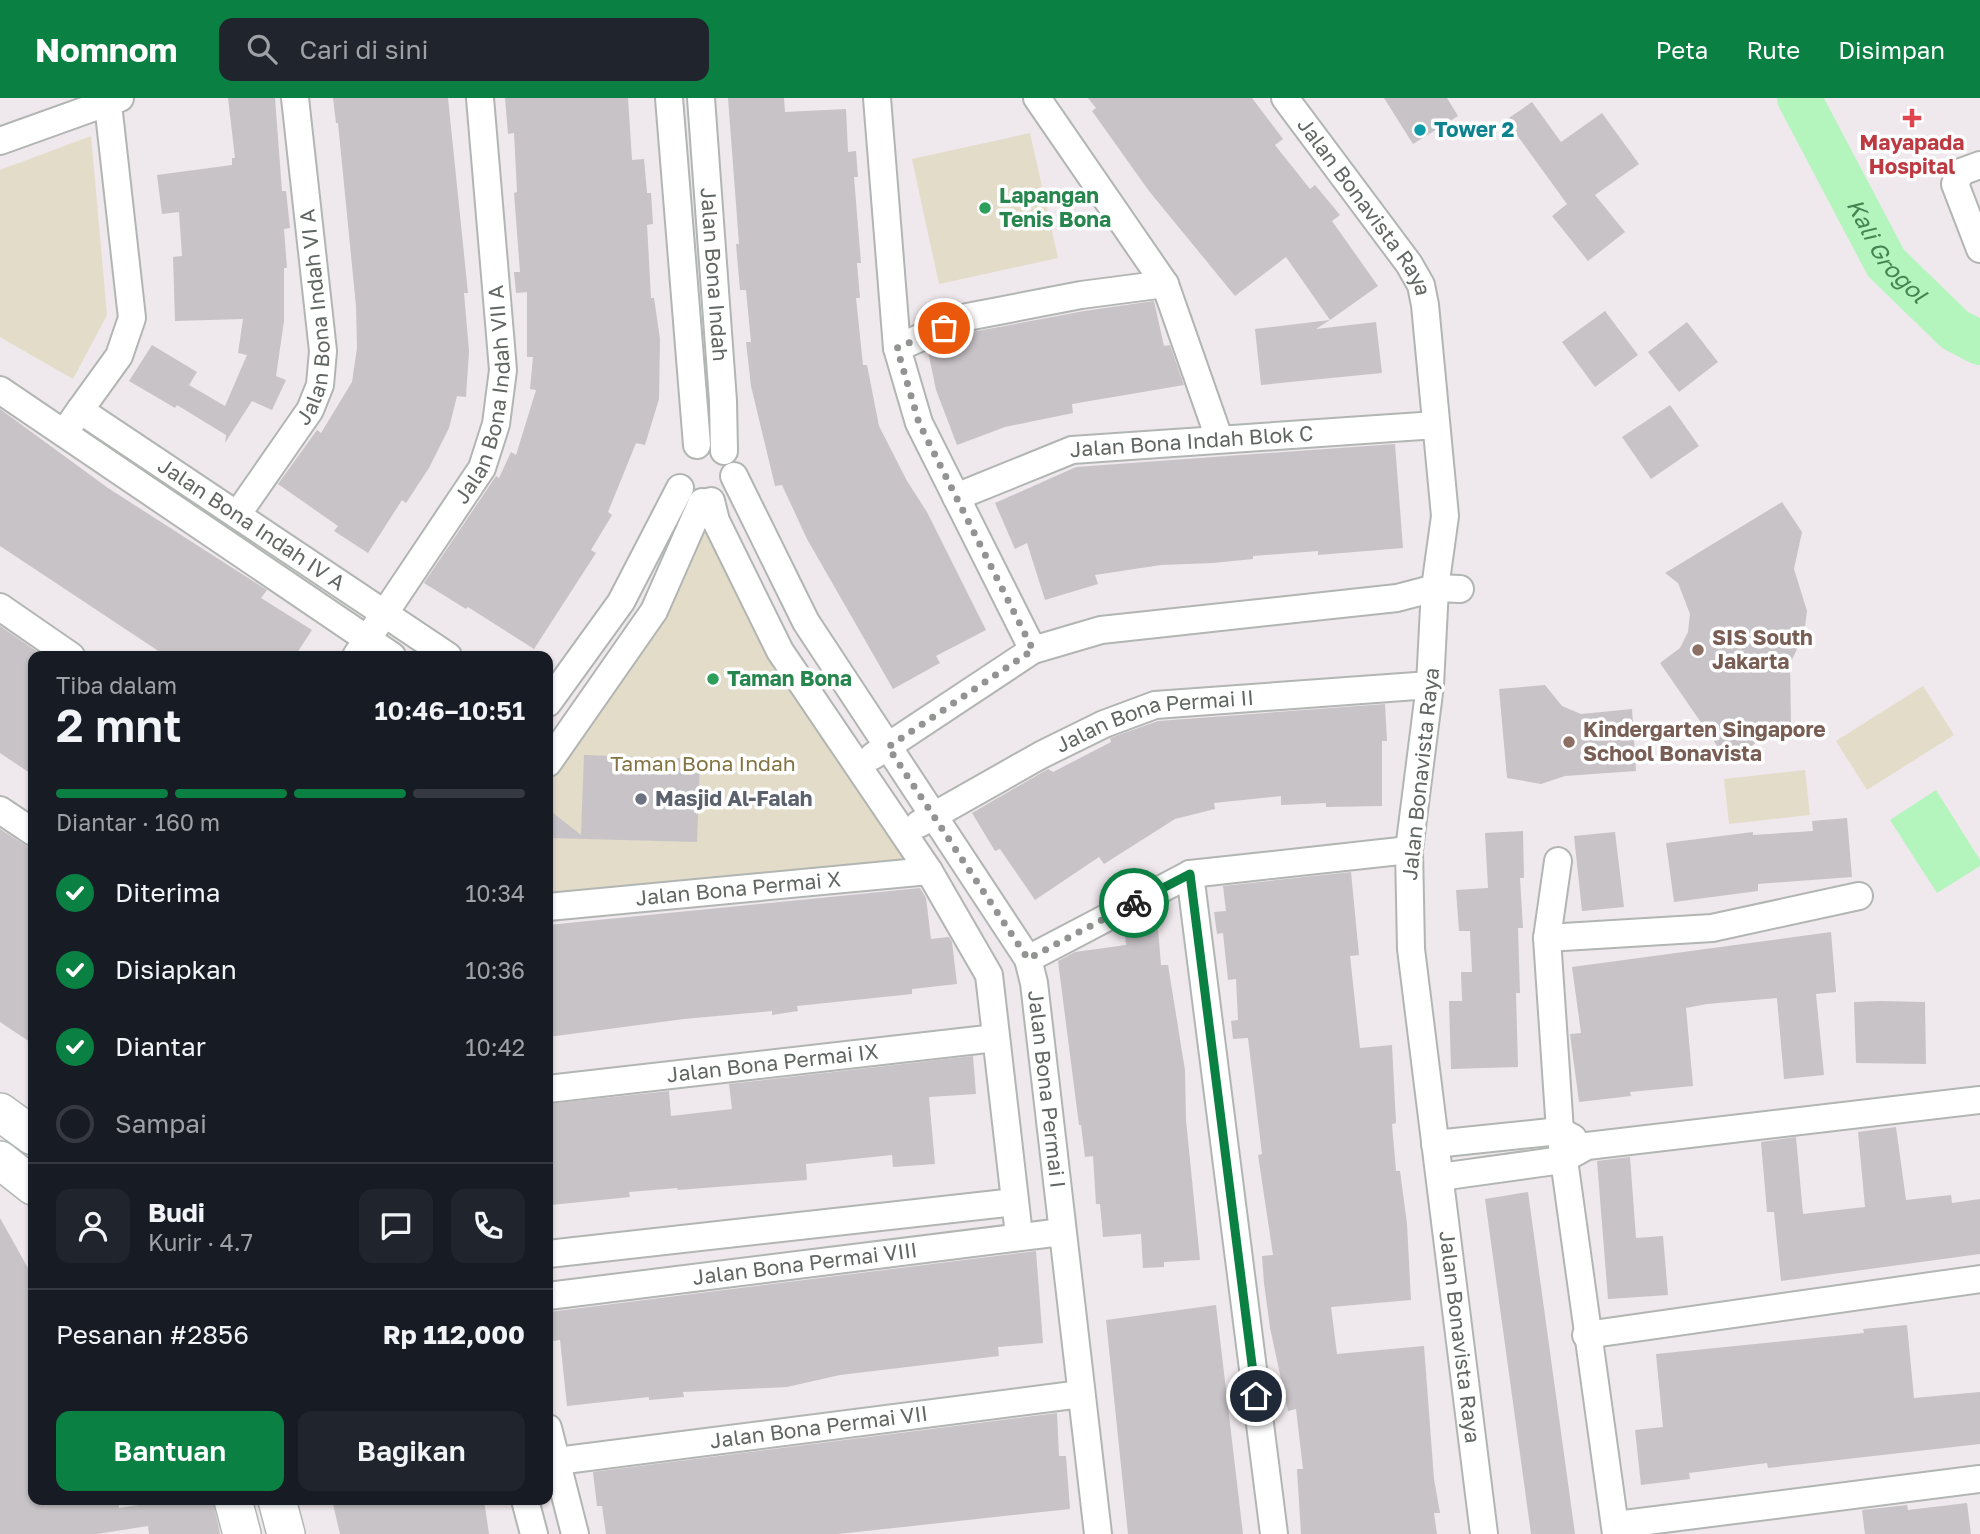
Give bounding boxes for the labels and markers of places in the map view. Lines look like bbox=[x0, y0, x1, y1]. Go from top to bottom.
marker: Mayapada Hospital bbox=[1902, 108, 1922, 128]
place label: Tower 2 bbox=[1434, 116, 1515, 142]
marker: Tower 2 bbox=[1412, 122, 1428, 138]
place label: Mayapada Hospital bbox=[1860, 129, 1964, 179]
place label: Lapangan Tenis Bona bbox=[999, 182, 1111, 232]
marker: Lapangan Tenis Bona bbox=[977, 200, 993, 216]
pin bbox=[914, 298, 974, 358]
place label: SIS South Jakarta bbox=[1712, 624, 1813, 674]
marker: SIS South Jakarta bbox=[1690, 642, 1706, 658]
place label: Taman Bona bbox=[727, 665, 852, 691]
marker: Taman Bona bbox=[705, 671, 721, 687]
place label: Kindergarten Singapore School Bonavista bbox=[1583, 716, 1826, 766]
marker: Kindergarten Singapore School Bonavista bbox=[1561, 734, 1577, 750]
place label: Masjid Al-Falah bbox=[655, 785, 812, 811]
marker: Masjid Al-Falah bbox=[633, 791, 649, 807]
pin bbox=[1226, 1366, 1286, 1426]

